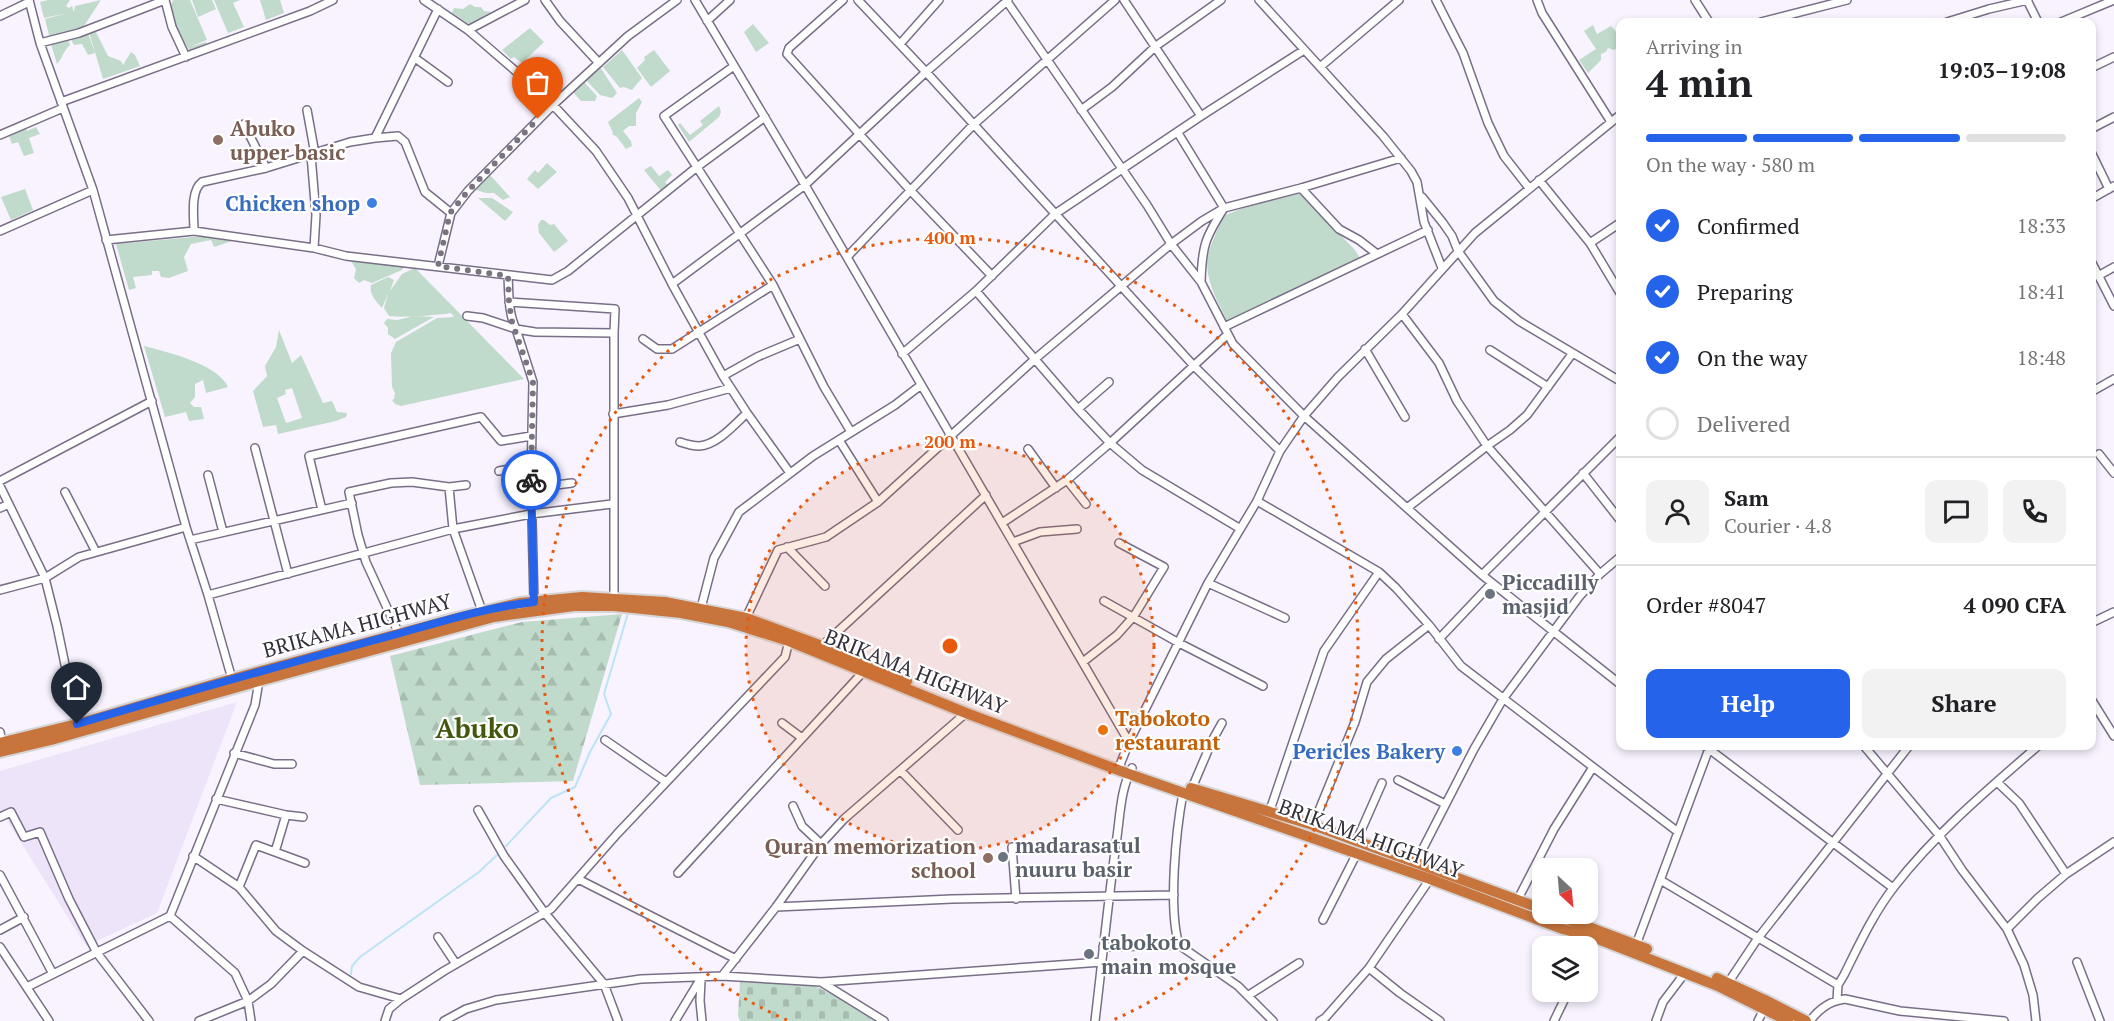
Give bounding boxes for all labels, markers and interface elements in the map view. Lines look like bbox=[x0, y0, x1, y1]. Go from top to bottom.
text: Arriving in bbox=[1646, 33, 1742, 60]
text: 19:03–19:08 bbox=[1938, 55, 2066, 84]
text: 4 min bbox=[1646, 56, 1753, 108]
pin bbox=[512, 57, 563, 119]
icon: bag bbox=[521, 66, 554, 99]
place label: Abuko upper basic bbox=[230, 114, 345, 166]
marker: Abuko upper basic bbox=[211, 133, 225, 147]
text: On the way · 580 m bbox=[1646, 151, 1815, 178]
place label: Chicken shop bbox=[225, 189, 360, 217]
marker: Chicken shop bbox=[365, 196, 379, 210]
icon: check bbox=[1646, 209, 1679, 242]
text: Confirmed bbox=[1697, 211, 1800, 240]
text: 18:33 bbox=[2017, 212, 2066, 239]
text: 400 m bbox=[924, 225, 976, 249]
icon: check bbox=[1646, 275, 1679, 308]
text: Preparing bbox=[1697, 277, 1793, 306]
text: 18:41 bbox=[2017, 278, 2066, 305]
icon: check bbox=[1646, 341, 1679, 374]
text: On the way bbox=[1697, 343, 1807, 372]
text: 18:48 bbox=[2017, 344, 2066, 371]
text: Delivered bbox=[1697, 409, 1790, 438]
text: 200 m bbox=[924, 429, 976, 453]
courier bbox=[501, 450, 561, 510]
icon: bike bbox=[515, 464, 548, 497]
button: person bbox=[1646, 480, 1709, 543]
button: chat bbox=[1925, 480, 1988, 543]
button: phone bbox=[2003, 480, 2066, 543]
text: Sam bbox=[1724, 483, 1769, 512]
text: Courier · 4.8 bbox=[1724, 512, 1832, 539]
place label: Piccadilly masjid bbox=[1502, 568, 1600, 620]
street label: BRIKAMA HIGHWAY bbox=[259, 586, 455, 664]
marker: Piccadilly masjid bbox=[1483, 587, 1497, 601]
text: Order #8047 bbox=[1646, 590, 1766, 619]
text: 4 090 CFA bbox=[1963, 590, 2066, 619]
street label: BRIKAMA HIGHWAY bbox=[821, 622, 1012, 721]
centre of rings bbox=[940, 636, 960, 656]
pin bbox=[51, 662, 102, 724]
button: Help bbox=[1646, 669, 1850, 738]
button: Share bbox=[1862, 669, 2066, 738]
icon: home bbox=[60, 671, 93, 704]
place label: Tabokoto restaurant bbox=[1115, 704, 1221, 756]
district label: Abuko bbox=[435, 710, 519, 746]
marker: Tabokoto restaurant bbox=[1096, 723, 1110, 737]
place label: Pericles Bakery bbox=[1292, 737, 1446, 765]
marker: Pericles Bakery bbox=[1450, 744, 1464, 758]
street label: BRIKAMA HIGHWAY bbox=[1275, 792, 1468, 885]
place label: madarasatul nuuru basir bbox=[1015, 831, 1141, 883]
place label: Quran memorization school bbox=[765, 832, 976, 884]
marker: madarasatul nuuru basir bbox=[996, 850, 1010, 864]
marker: Quran memorization school bbox=[981, 851, 995, 865]
north arrow bbox=[1532, 858, 1598, 924]
map controls bbox=[1532, 858, 1598, 1002]
place label: tabokoto main mosque bbox=[1101, 928, 1236, 980]
button: layers bbox=[1532, 936, 1598, 1002]
marker: tabokoto main mosque bbox=[1082, 947, 1096, 961]

